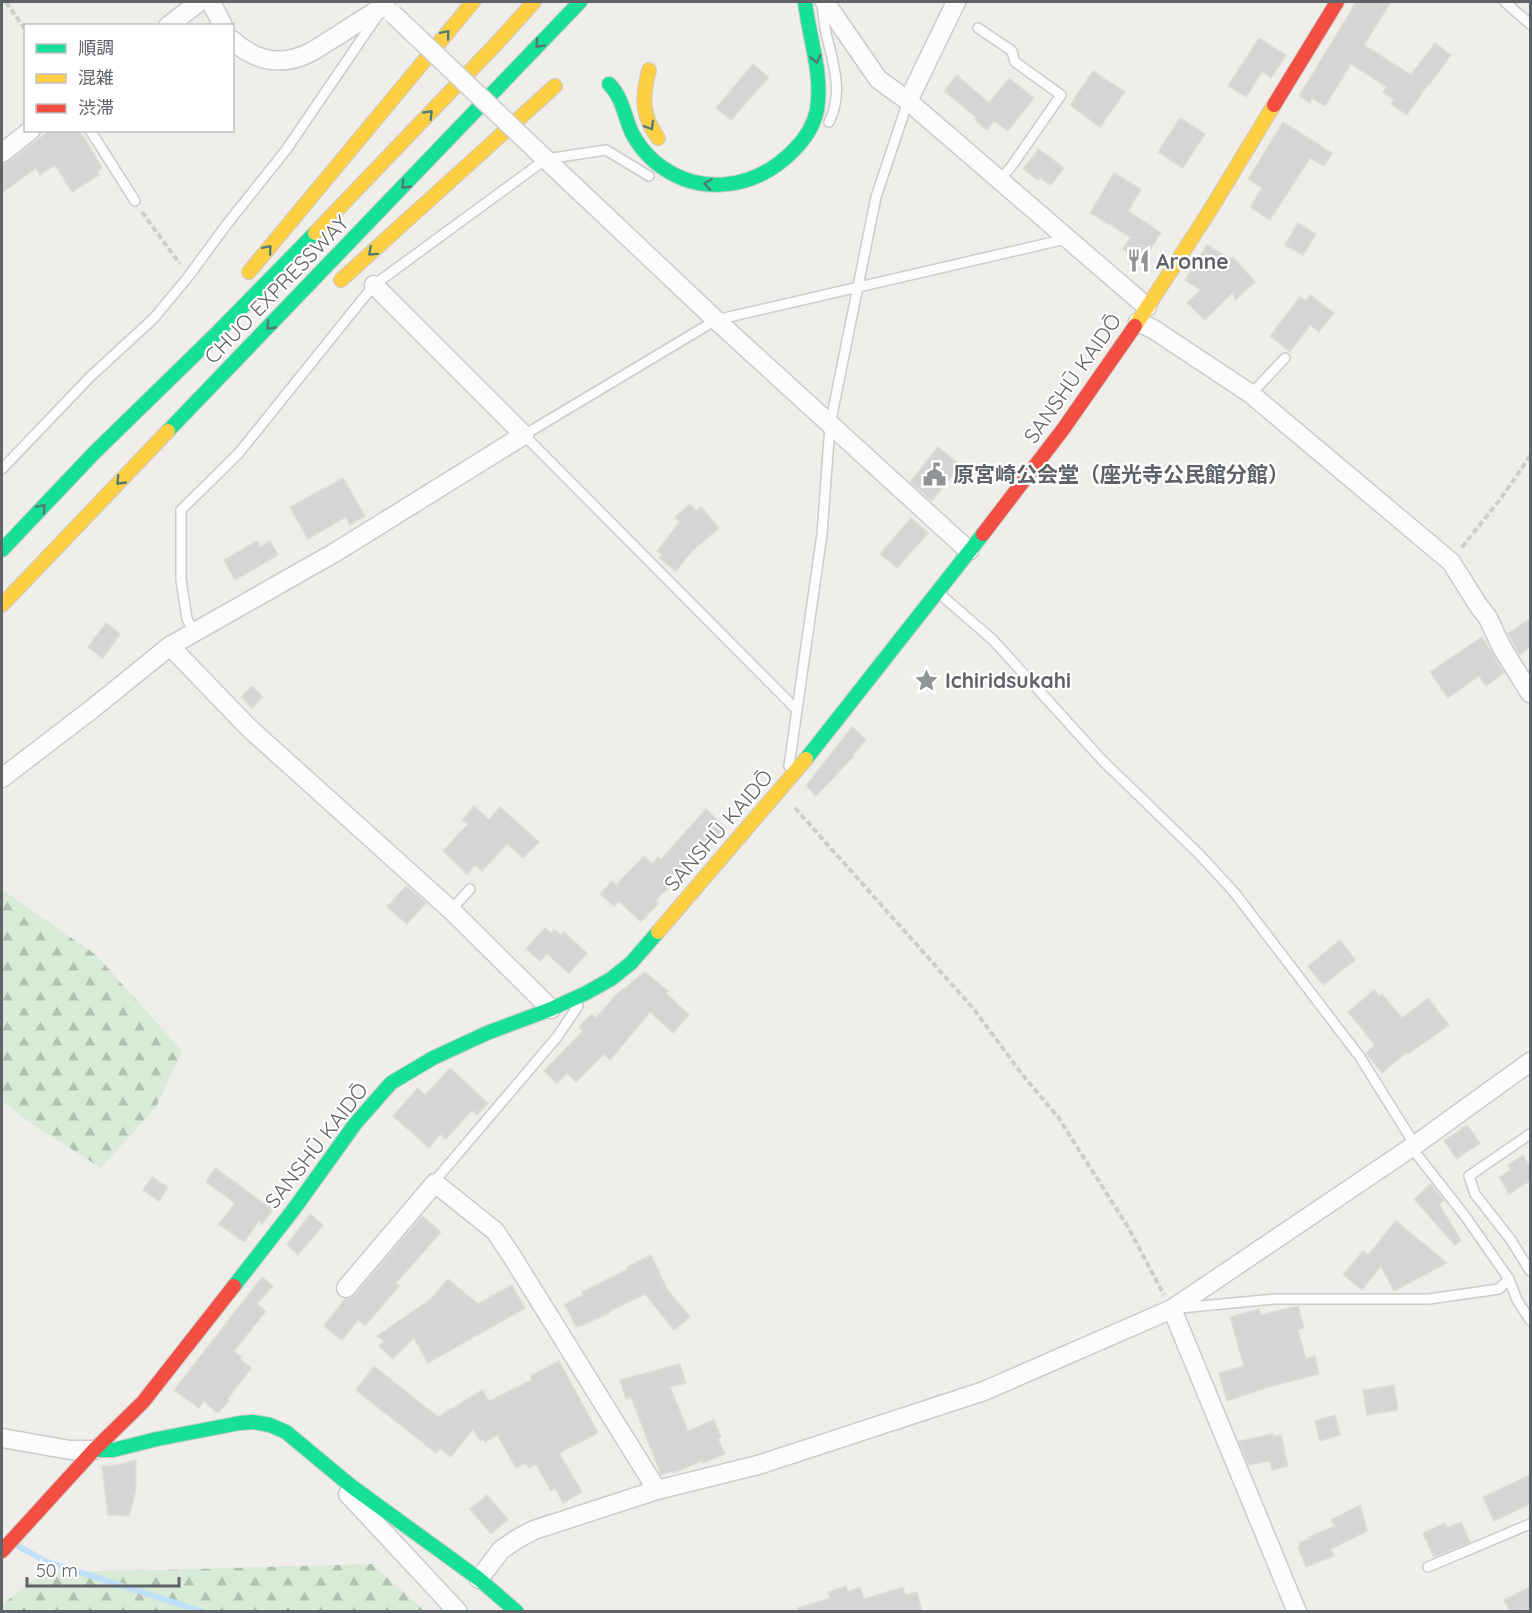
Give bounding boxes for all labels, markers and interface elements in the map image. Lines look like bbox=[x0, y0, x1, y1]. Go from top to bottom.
legend bbox=[24, 24, 234, 132]
one-way arrow bbox=[439, 30, 450, 41]
text: 順調 bbox=[78, 36, 114, 59]
one-way arrow bbox=[536, 36, 547, 47]
one-way arrow bbox=[809, 53, 822, 63]
text: 混雑 bbox=[78, 66, 114, 89]
text: 渋滞 bbox=[78, 96, 114, 119]
one-way arrow bbox=[421, 110, 432, 121]
one-way arrow bbox=[643, 120, 655, 130]
one-way arrow bbox=[401, 178, 412, 189]
one-way arrow bbox=[704, 178, 713, 190]
street label: CHUO EXPRESSWAY bbox=[198, 209, 354, 369]
one-way arrow bbox=[261, 245, 272, 256]
one-way arrow bbox=[368, 245, 379, 256]
restaurant icon: Aronne bbox=[1125, 248, 1151, 274]
place label: Aronne bbox=[1156, 248, 1229, 274]
street label: SANSHŪ KAIDŌ bbox=[1018, 308, 1126, 448]
one-way arrow bbox=[266, 318, 277, 329]
public building icon: 原宮崎公会堂（座光寺公民館分館） bbox=[922, 461, 948, 487]
place label: 原宮崎公会堂（座光寺公民館分館） bbox=[953, 461, 1289, 487]
one-way arrow bbox=[116, 475, 127, 485]
one-way arrow bbox=[35, 504, 46, 514]
place icon: Ichiridsukahi bbox=[914, 667, 940, 693]
place label: Ichiridsukahi bbox=[945, 667, 1071, 693]
street label: SANSHŪ KAIDŌ bbox=[658, 764, 778, 896]
street label: SANSHŪ KAIDŌ bbox=[259, 1077, 373, 1213]
scale bar bbox=[27, 1550, 178, 1588]
text: 50 m bbox=[36, 1559, 78, 1582]

